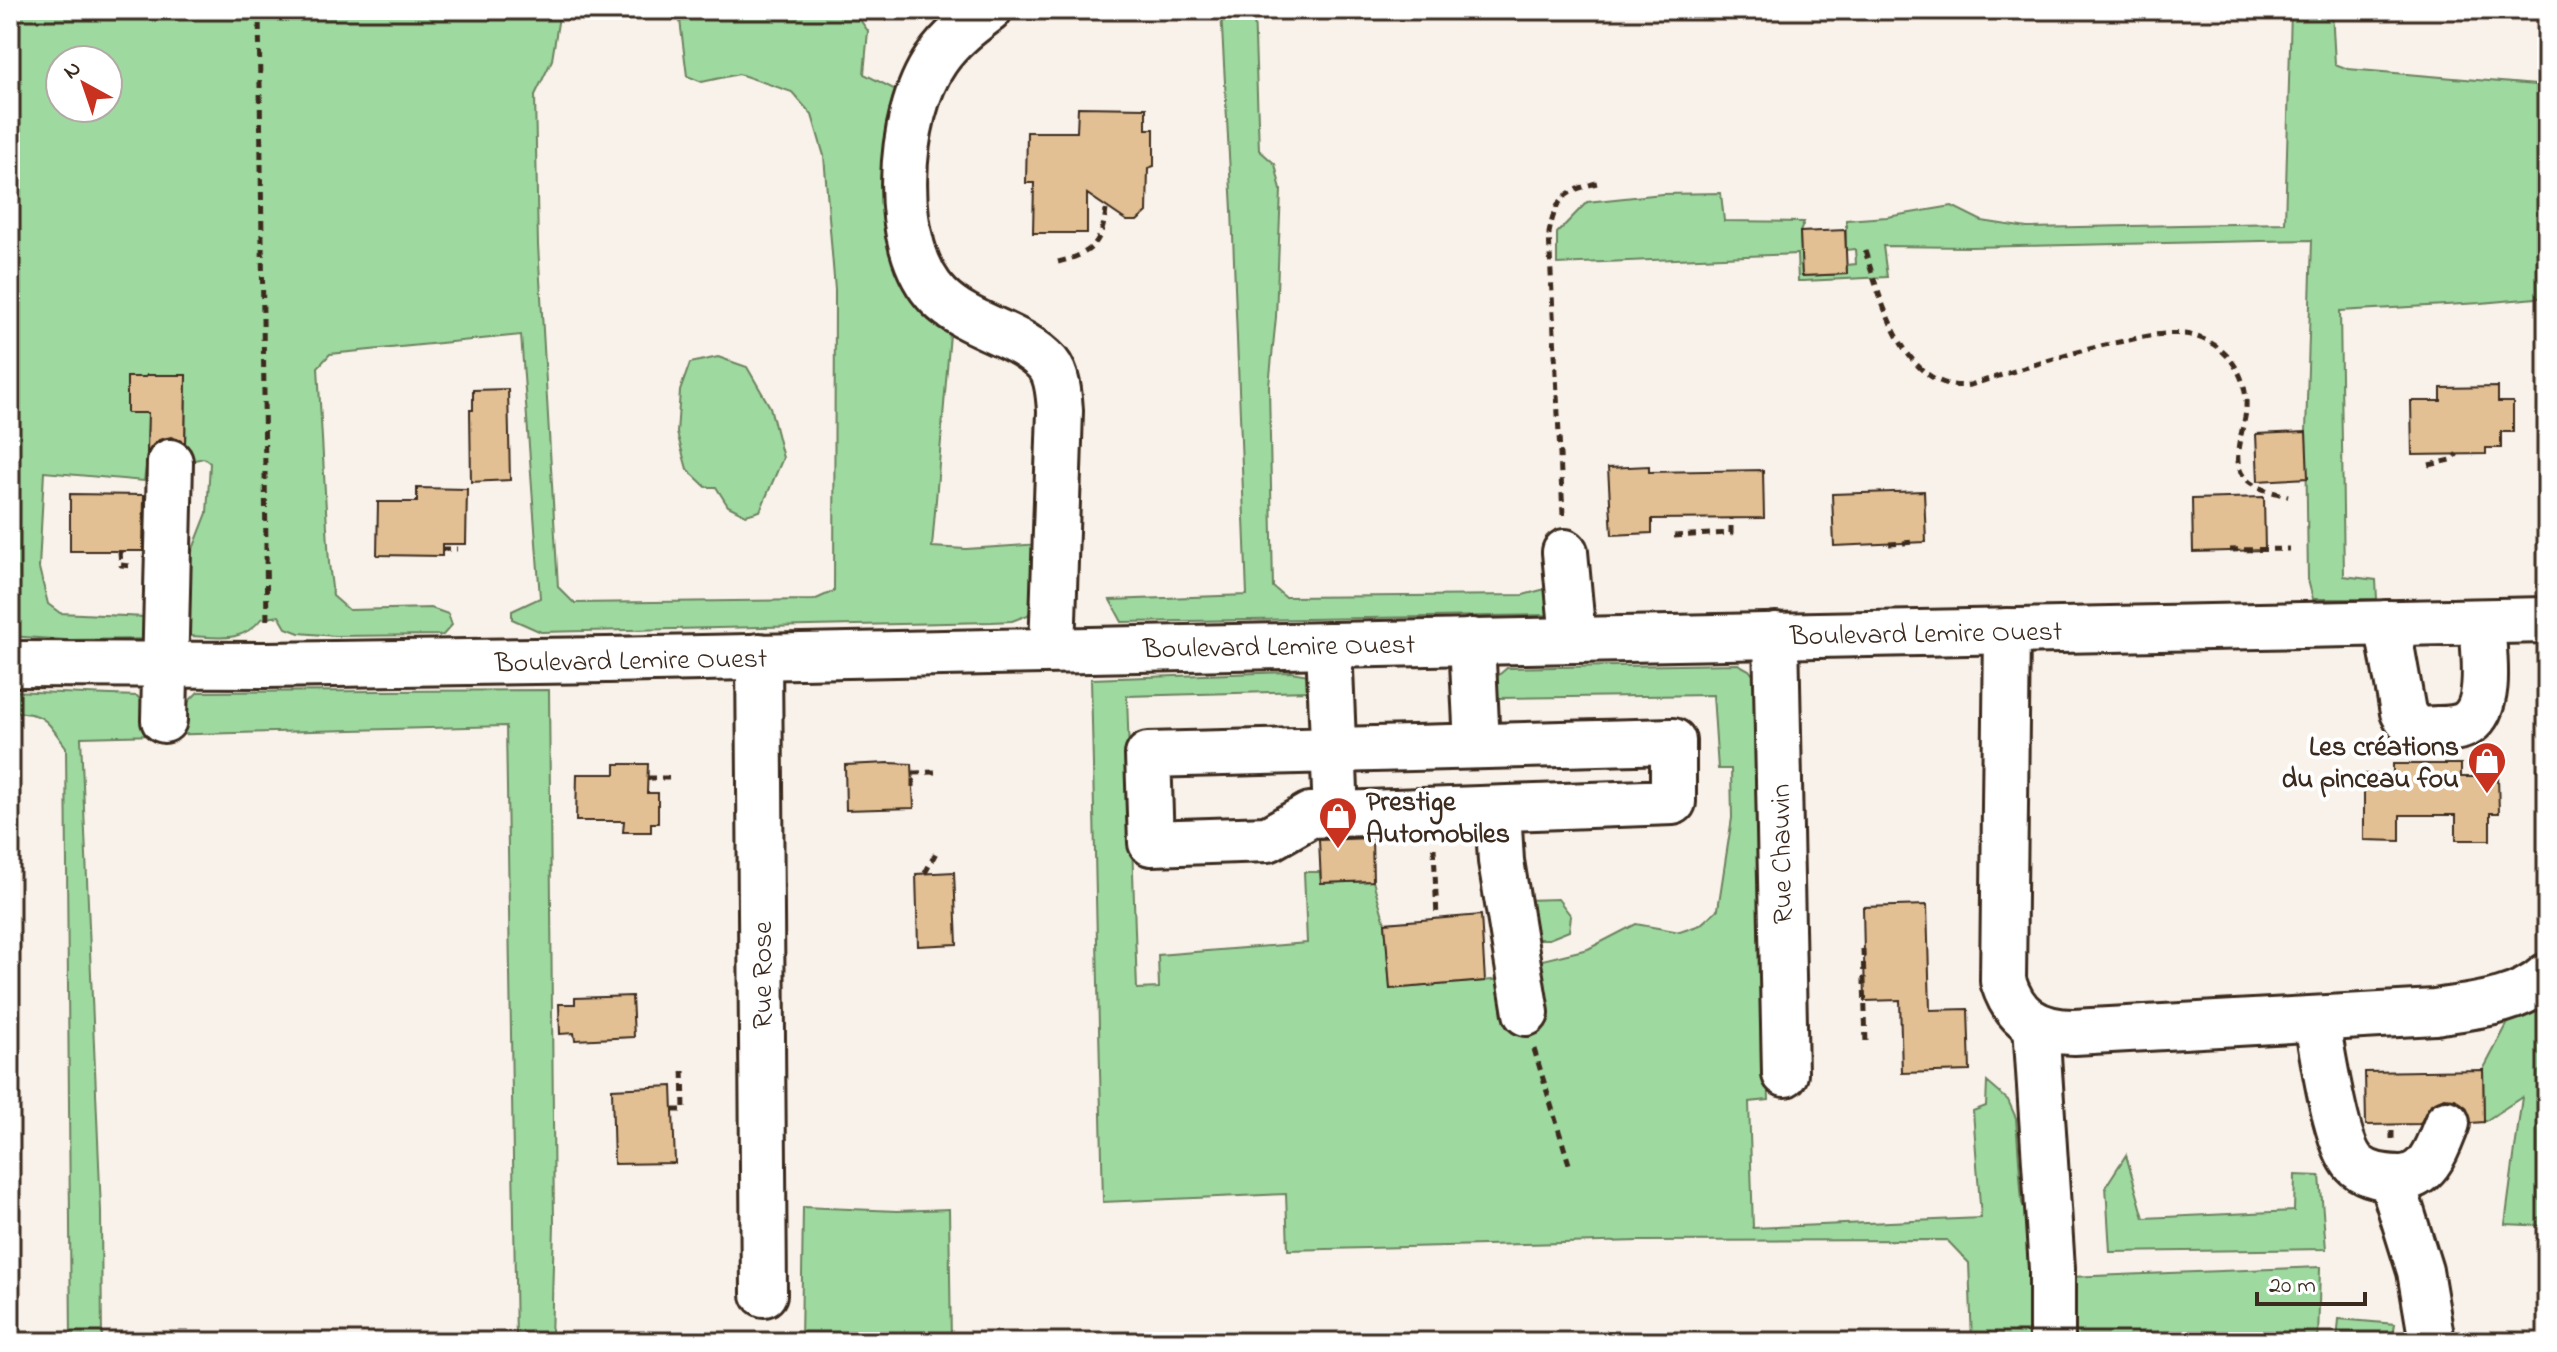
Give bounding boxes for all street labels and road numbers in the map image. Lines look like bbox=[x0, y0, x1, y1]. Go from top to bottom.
street label: Boulevard Lemire Ouest bbox=[1789, 613, 2063, 658]
street label: Boulevard Lemire Ouest bbox=[1142, 626, 1416, 671]
street label: Boulevard Lemire Ouest bbox=[494, 640, 768, 685]
street label: Rue Chauvin bbox=[1762, 783, 1805, 924]
street label: Rue Rose bbox=[744, 921, 785, 1029]

